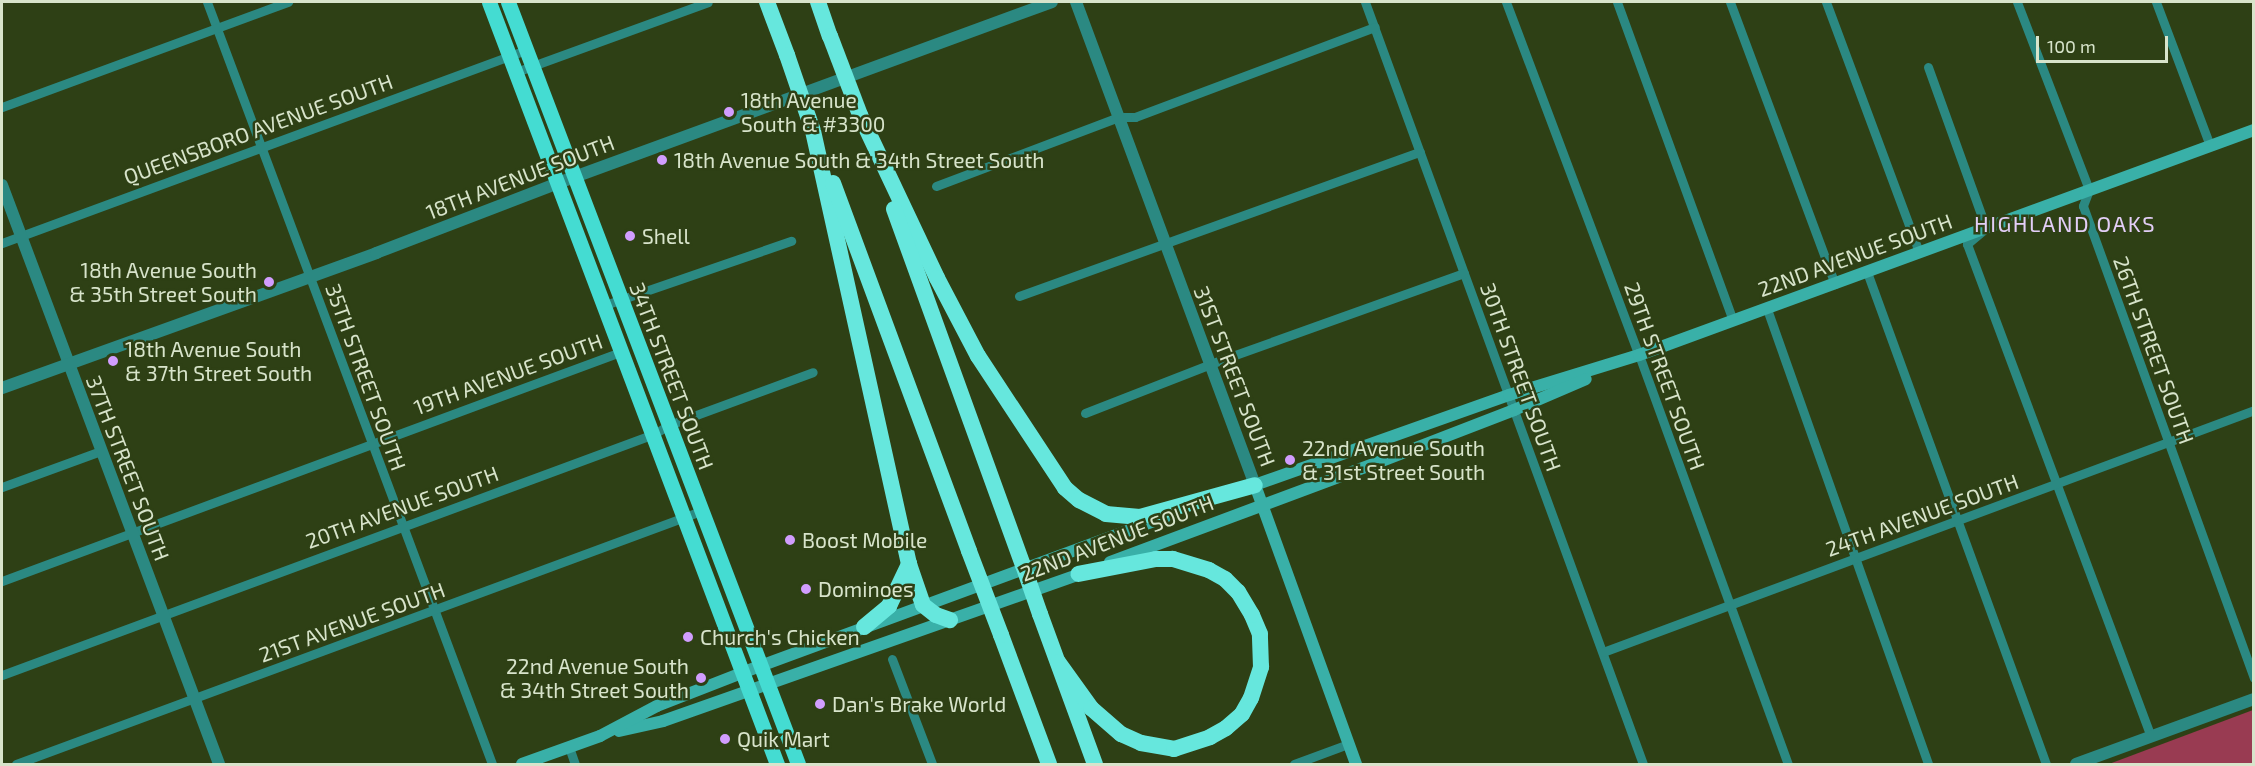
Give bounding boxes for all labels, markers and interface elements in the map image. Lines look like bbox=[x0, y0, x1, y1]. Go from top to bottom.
scale bar bbox=[2039, 24, 2171, 62]
text: 100 m bbox=[2047, 35, 2096, 57]
street label: QUEENSBORO AVENUE SOUTH bbox=[120, 68, 396, 190]
place label: 18th Avenue South & #3300 bbox=[741, 87, 886, 137]
marker: 18th Avenue South & #3300 bbox=[722, 105, 736, 119]
street label: 18TH AVENUE SOUTH bbox=[422, 129, 618, 225]
place label: 18th Avenue South & 34th Street South bbox=[674, 147, 1045, 173]
marker: 18th Avenue South & 34th Street South bbox=[655, 153, 669, 167]
street label: 22ND AVENUE SOUTH bbox=[1754, 208, 1956, 302]
district label: HIGHLAND OAKS bbox=[1974, 211, 2156, 237]
place label: Shell bbox=[642, 223, 690, 249]
marker: Shell bbox=[623, 229, 637, 243]
street label: 26TH STREET SOUTH bbox=[2108, 253, 2200, 447]
place label: 18th Avenue South & 35th Street South bbox=[69, 257, 257, 307]
marker: 18th Avenue South & 35th Street South bbox=[262, 275, 276, 289]
street label: 34TH STREET SOUTH bbox=[625, 279, 719, 473]
street label: 30TH STREET SOUTH bbox=[1475, 279, 1567, 475]
street label: 29TH STREET SOUTH bbox=[1619, 279, 1711, 473]
street label: 35TH STREET SOUTH bbox=[320, 280, 412, 474]
street label: 31ST STREET SOUTH bbox=[1189, 282, 1281, 470]
street label: 19TH AVENUE SOUTH bbox=[410, 328, 606, 420]
place label: 18th Avenue South & 37th Street South bbox=[125, 336, 312, 386]
marker: 18th Avenue South & 37th Street South bbox=[106, 354, 120, 368]
street label: 37TH STREET SOUTH bbox=[81, 372, 175, 564]
place label: 22nd Avenue South & 31st Street South bbox=[1302, 435, 1485, 485]
marker: 22nd Avenue South & 31st Street South bbox=[1283, 453, 1297, 467]
street label: 20TH AVENUE SOUTH bbox=[302, 460, 502, 554]
street label: 24TH AVENUE SOUTH bbox=[1822, 468, 2022, 562]
street label: 22ND AVENUE SOUTH bbox=[1017, 489, 1217, 587]
place label: Boost Mobile bbox=[802, 527, 927, 553]
marker: Boost Mobile bbox=[783, 533, 797, 547]
street label: 21ST AVENUE SOUTH bbox=[255, 576, 449, 668]
place label: Dominoes bbox=[818, 576, 914, 602]
marker: Dominoes bbox=[799, 582, 813, 596]
place label: Church's Chicken bbox=[700, 624, 860, 650]
marker: Church's Chicken bbox=[681, 630, 695, 644]
place label: 22nd Avenue South & 34th Street South bbox=[500, 653, 689, 703]
marker: 22nd Avenue South & 34th Street South bbox=[694, 671, 708, 685]
place label: Dan's Brake World bbox=[832, 691, 1007, 717]
marker: Dan's Brake World bbox=[813, 697, 827, 711]
place label: Quik Mart bbox=[737, 726, 830, 752]
marker: Quik Mart bbox=[718, 732, 732, 746]

